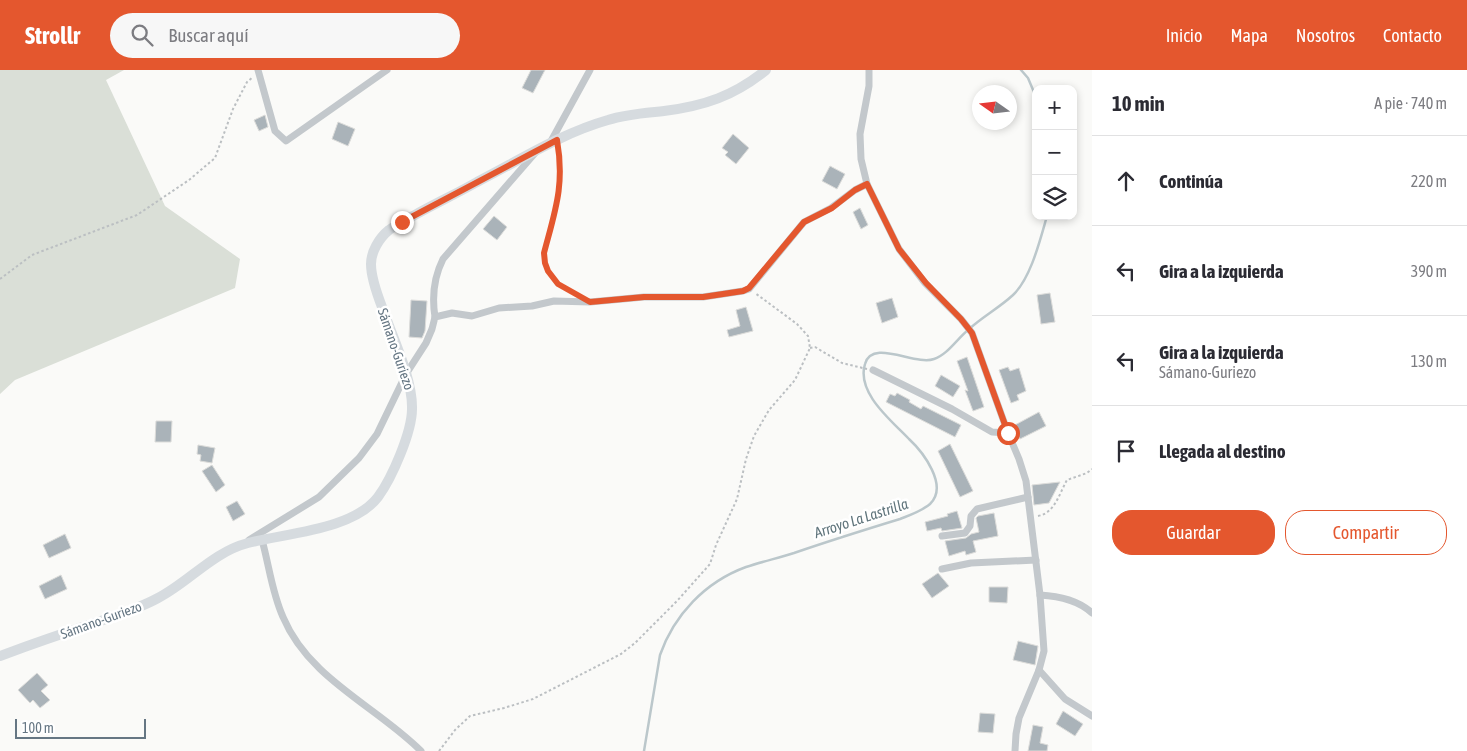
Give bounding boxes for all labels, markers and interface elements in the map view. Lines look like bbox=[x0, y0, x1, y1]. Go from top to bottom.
search box bbox=[110, 13, 460, 58]
icon: search bbox=[128, 21, 156, 49]
text: Strollr bbox=[25, 22, 80, 49]
text: Buscar aquí bbox=[168, 24, 249, 46]
text: Inicio bbox=[1166, 25, 1202, 46]
text: Mapa bbox=[1230, 25, 1268, 46]
text: Nosotros bbox=[1296, 25, 1355, 46]
text: Contacto bbox=[1383, 25, 1442, 46]
north arrow bbox=[972, 85, 1017, 130]
map controls bbox=[1032, 85, 1077, 220]
button: + bbox=[1032, 85, 1077, 130]
text: 10 min bbox=[1112, 91, 1165, 115]
text: A pie · 740 m bbox=[1374, 94, 1447, 112]
button: − bbox=[1032, 130, 1077, 175]
icon: ahead bbox=[1112, 167, 1140, 195]
text: Continúa bbox=[1159, 170, 1223, 192]
text: 220 m bbox=[1411, 172, 1447, 190]
button: layers bbox=[1032, 175, 1077, 220]
route end bbox=[391, 211, 414, 234]
icon: left bbox=[1112, 257, 1140, 285]
text: Gira a la izquierda bbox=[1159, 260, 1284, 282]
text: 390 m bbox=[1411, 262, 1447, 280]
street label: Sámano-Guriezo bbox=[375, 306, 417, 392]
text: Gira a la izquierda bbox=[1159, 341, 1284, 363]
icon: left bbox=[1112, 347, 1140, 375]
text: 130 m bbox=[1411, 352, 1447, 370]
text: Sámano-Guriezo bbox=[1159, 363, 1256, 381]
route start bbox=[997, 422, 1020, 445]
icon: arrive bbox=[1112, 437, 1140, 465]
text: Llegada al destino bbox=[1159, 440, 1286, 462]
water label: Arroyo La Lastrilla bbox=[811, 495, 910, 541]
button: Guardar bbox=[1112, 510, 1275, 555]
button: Compartir bbox=[1285, 510, 1447, 555]
street label: Sámano-Guriezo bbox=[58, 598, 144, 642]
scale bar bbox=[15, 716, 146, 739]
text: 100 m bbox=[22, 720, 54, 736]

